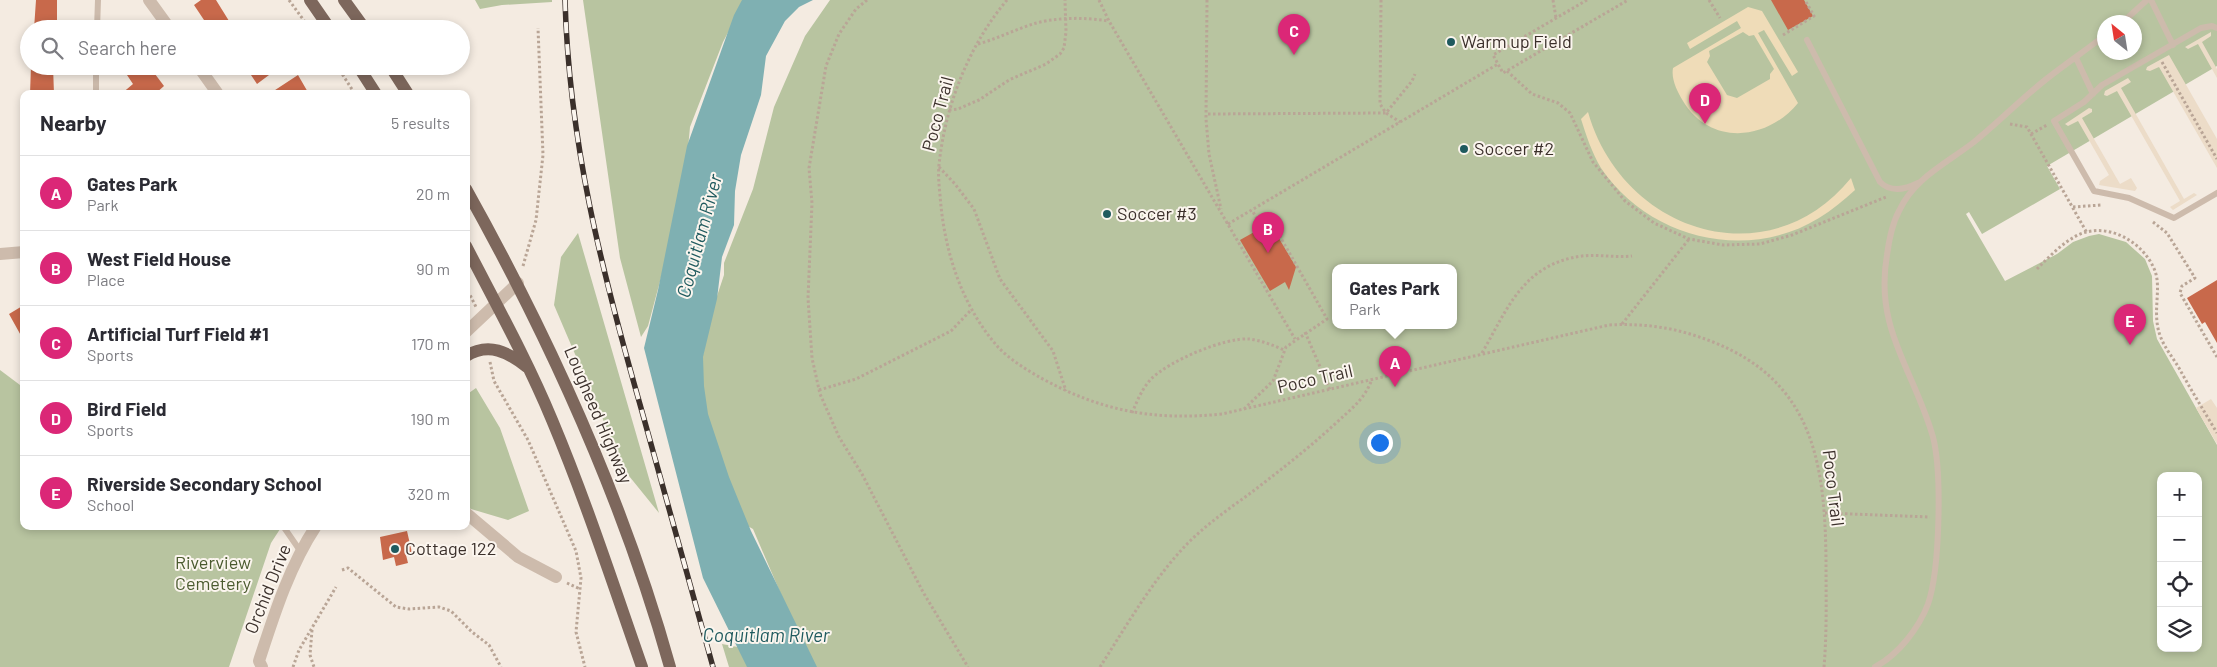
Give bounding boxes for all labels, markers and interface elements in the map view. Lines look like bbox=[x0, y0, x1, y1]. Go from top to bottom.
pin: C bbox=[1278, 14, 1310, 55]
north arrow bbox=[2097, 15, 2142, 60]
search box bbox=[20, 20, 470, 75]
place label: Warm up Field bbox=[1461, 30, 1572, 52]
icon: search bbox=[38, 34, 66, 62]
text: Search here bbox=[78, 36, 177, 59]
marker: Warm up Field bbox=[1445, 36, 1457, 48]
street label: Poco Trail bbox=[916, 74, 958, 154]
pin: D bbox=[1689, 83, 1721, 124]
text: Nearby bbox=[40, 110, 106, 135]
text: 5 results bbox=[391, 113, 450, 132]
place label: Soccer #2 bbox=[1474, 137, 1554, 159]
marker: Soccer #2 bbox=[1458, 143, 1470, 155]
water label: Coquitlam River bbox=[671, 170, 726, 300]
text: Gates Park bbox=[87, 172, 178, 195]
text: A bbox=[51, 184, 61, 203]
text: 20 m bbox=[416, 184, 450, 203]
text: Park bbox=[87, 195, 118, 214]
place label: Soccer #3 bbox=[1117, 202, 1197, 224]
marker: Soccer #3 bbox=[1101, 208, 1113, 220]
pin: B bbox=[1252, 212, 1284, 253]
text: West Field House bbox=[87, 247, 231, 270]
text: B bbox=[51, 259, 61, 278]
text: 90 m bbox=[416, 259, 450, 278]
popup bbox=[1332, 264, 1457, 329]
text: Place bbox=[87, 270, 125, 289]
text: Gates Park bbox=[1349, 276, 1440, 299]
text: Park bbox=[1349, 299, 1381, 318]
pin: E bbox=[2114, 304, 2146, 345]
text: Artificial Turf Field #1 bbox=[87, 322, 269, 345]
text: C bbox=[51, 334, 61, 353]
text: 170 m bbox=[411, 334, 450, 353]
street label: Lougheed Highway bbox=[560, 343, 638, 487]
text: Sports bbox=[87, 345, 133, 364]
pin: A bbox=[1379, 346, 1411, 387]
street label: Poco Trail bbox=[1275, 359, 1355, 397]
text: Bird Field bbox=[87, 397, 166, 420]
text: D bbox=[51, 409, 61, 428]
text: 190 m bbox=[411, 409, 450, 428]
text: Sports bbox=[87, 420, 133, 439]
your location bbox=[1367, 430, 1393, 456]
street label: Poco Trail bbox=[1818, 449, 1850, 527]
text: Riverside Secondary School bbox=[87, 472, 322, 495]
map controls bbox=[2157, 472, 2202, 652]
button: + bbox=[2157, 472, 2202, 517]
text: E bbox=[51, 484, 61, 503]
text: 320 m bbox=[408, 484, 450, 503]
text: School bbox=[87, 495, 134, 514]
button: − bbox=[2157, 517, 2202, 562]
place label: Cottage 122 bbox=[405, 537, 496, 559]
street label: Orchid Drive bbox=[239, 541, 295, 637]
marker: Cottage 122 bbox=[389, 543, 401, 555]
park label: Riverview Cemetery bbox=[175, 551, 251, 594]
button: locate bbox=[2157, 562, 2202, 607]
button: layers bbox=[2157, 607, 2202, 652]
water label: Coquitlam River bbox=[703, 623, 831, 646]

